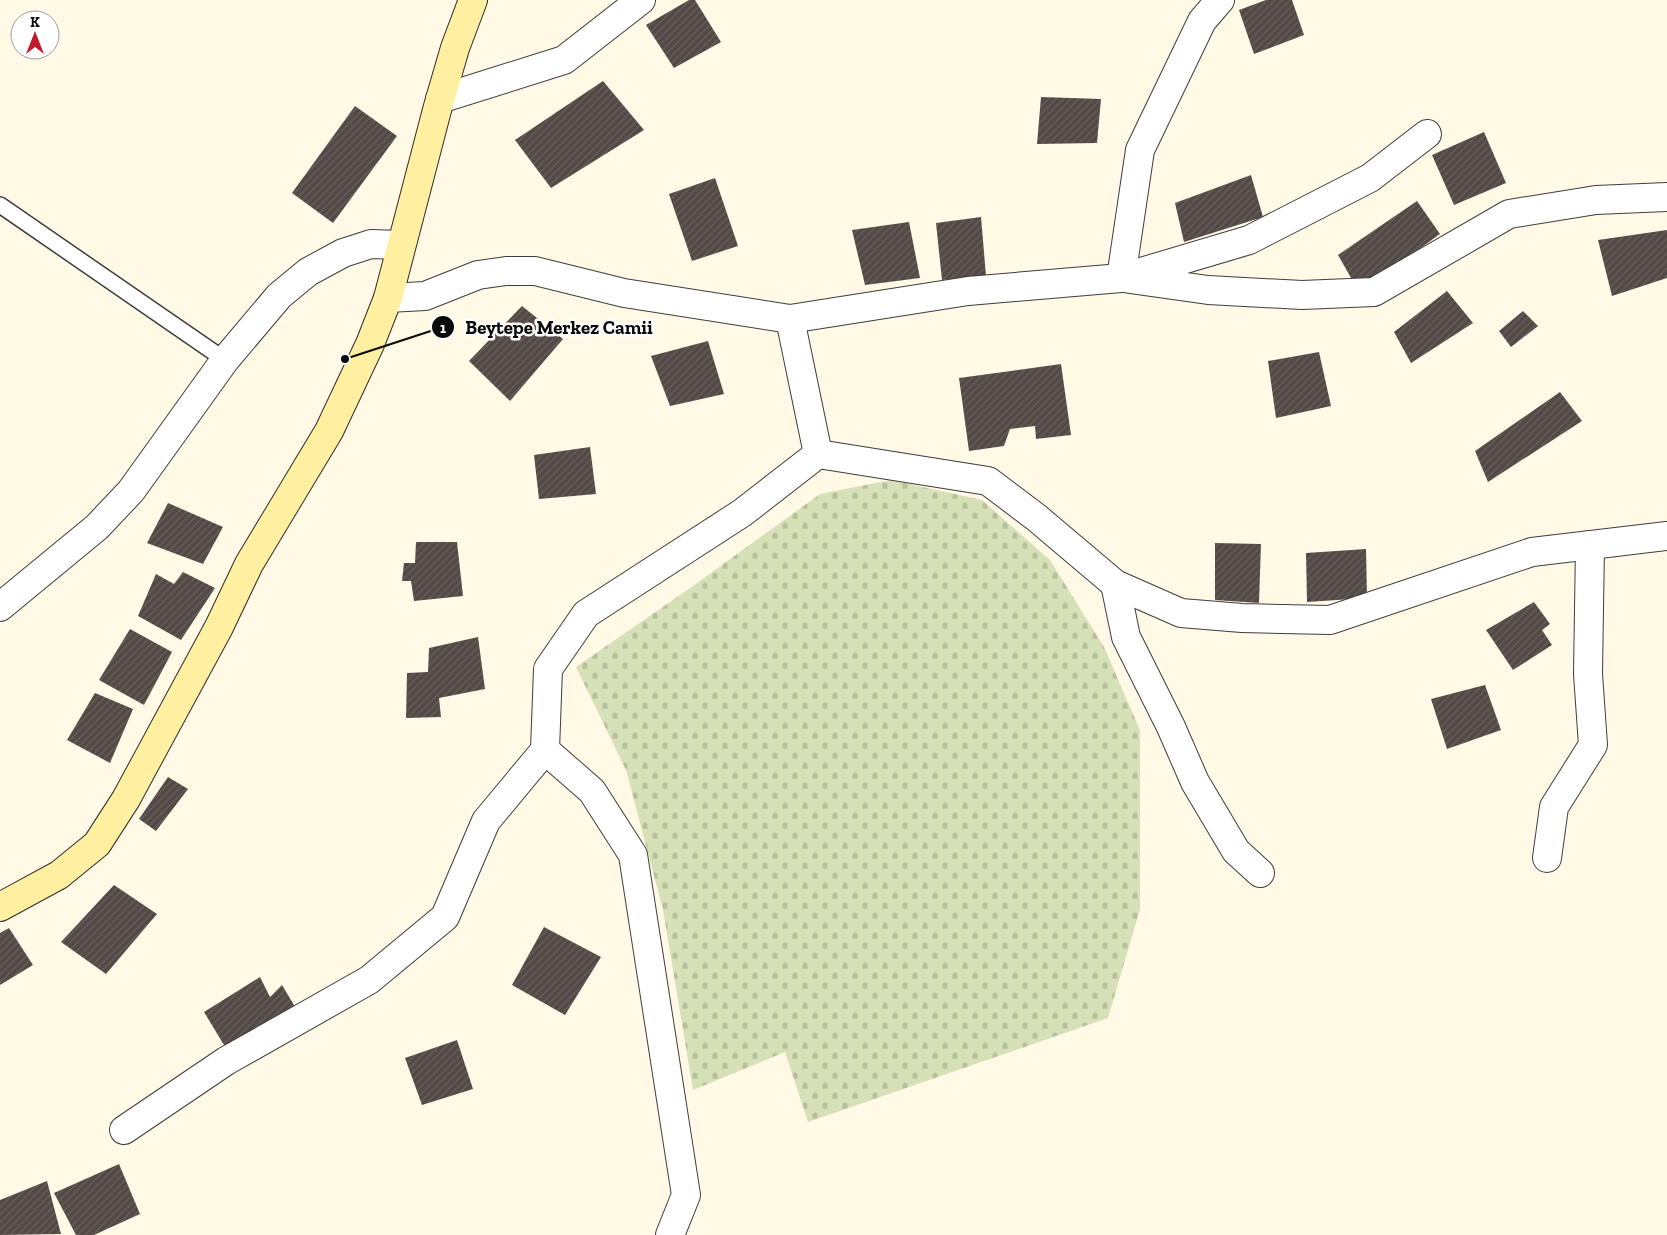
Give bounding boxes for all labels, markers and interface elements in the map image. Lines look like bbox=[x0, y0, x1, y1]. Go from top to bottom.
north arrow bbox=[10, 10, 60, 60]
text: K bbox=[30, 14, 40, 31]
callout: Beytepe Merkez Camii bbox=[430, 310, 663, 344]
text: Beytepe Merkez Camii bbox=[465, 316, 653, 339]
text: 1 bbox=[440, 319, 446, 337]

